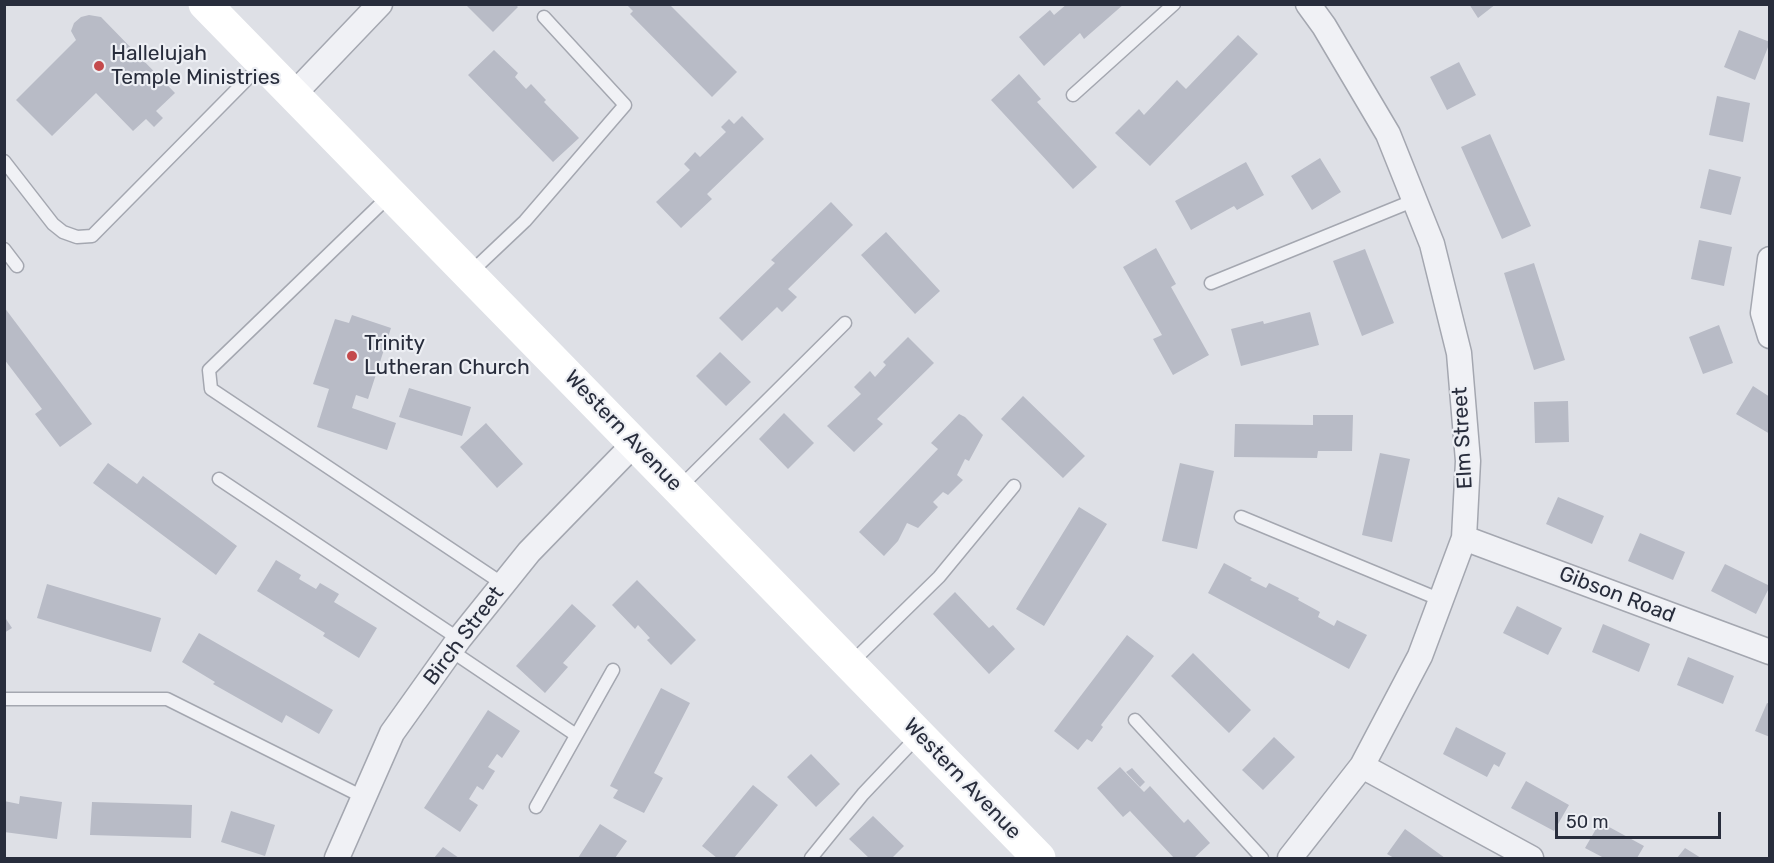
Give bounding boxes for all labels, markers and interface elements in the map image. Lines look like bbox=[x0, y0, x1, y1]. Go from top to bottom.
place label: Hallelujah Temple Ministries bbox=[111, 41, 280, 91]
marker: Hallelujah Temple Ministries bbox=[92, 59, 106, 73]
place label: Trinity Lutheran Church bbox=[364, 331, 530, 381]
marker: Trinity Lutheran Church bbox=[345, 349, 359, 363]
street label: Western Avenue bbox=[559, 365, 687, 497]
street label: Elm Street bbox=[1448, 386, 1478, 490]
street label: Gibson Road bbox=[1555, 561, 1679, 629]
street label: Birch Street bbox=[419, 582, 509, 690]
street label: Western Avenue bbox=[898, 713, 1026, 845]
scale bar bbox=[1558, 800, 1724, 838]
text: 50 m bbox=[1566, 811, 1609, 833]

